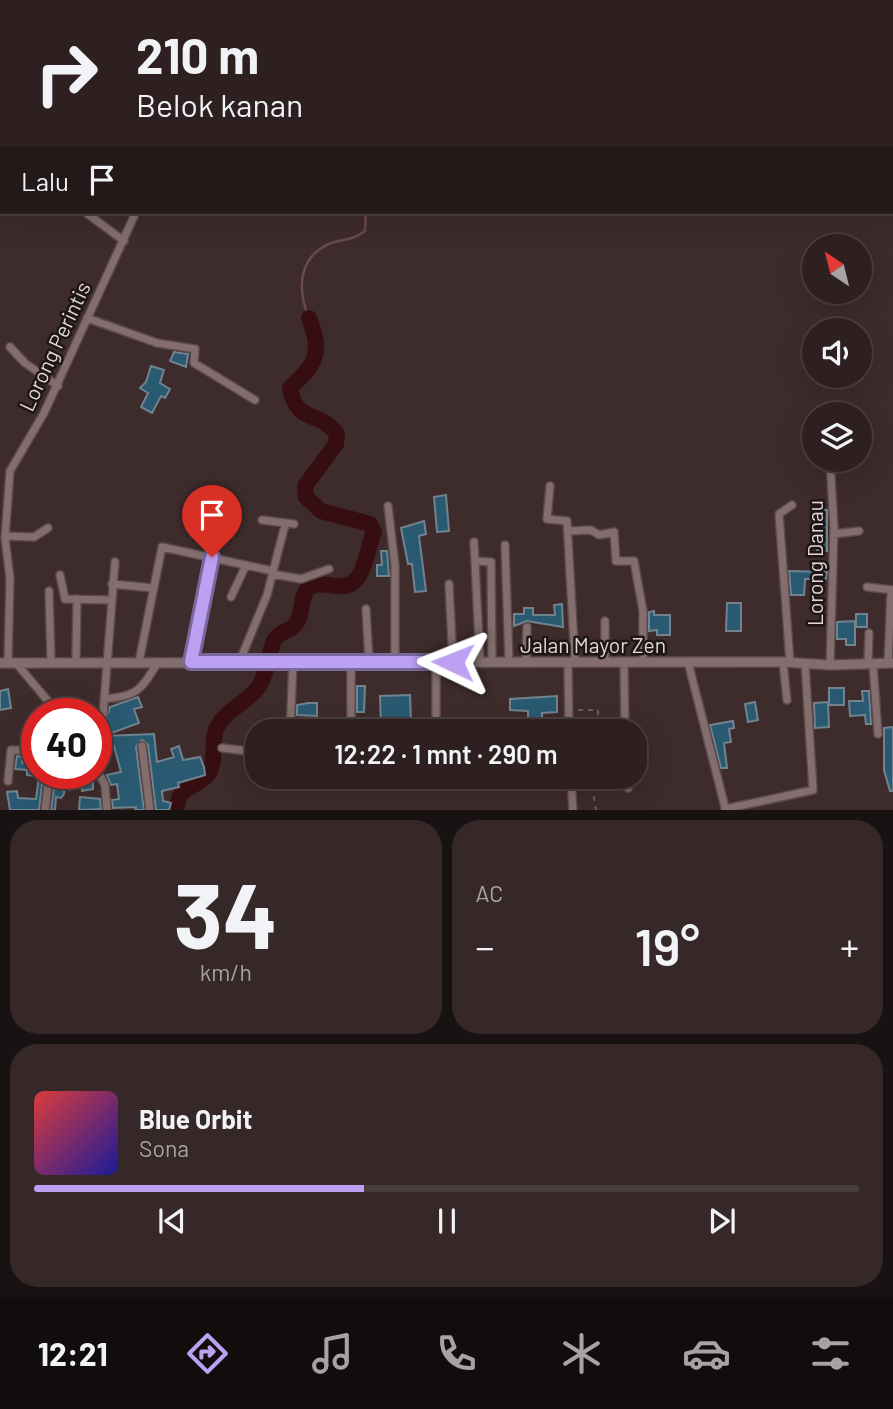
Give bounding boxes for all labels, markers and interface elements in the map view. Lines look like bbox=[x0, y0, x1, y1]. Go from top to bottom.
text: 210 m bbox=[136, 25, 259, 84]
icon: right bbox=[21, 28, 112, 119]
text: Belok kanan bbox=[136, 85, 303, 123]
icon: arrive bbox=[83, 161, 121, 199]
text: Lalu bbox=[21, 165, 69, 196]
north arrow bbox=[802, 234, 872, 304]
map controls bbox=[802, 234, 872, 472]
street label: Lorong Perintis bbox=[13, 277, 95, 415]
button: sound bbox=[802, 318, 872, 388]
button: layers bbox=[802, 402, 872, 472]
pin bbox=[182, 485, 242, 557]
icon: arrive bbox=[193, 496, 231, 534]
street label: Lorong Danau bbox=[802, 500, 827, 626]
position arrow bbox=[416, 625, 490, 699]
street label: Jalan Mayor Zen bbox=[520, 632, 666, 657]
speed limit sign: 40 bbox=[21, 698, 112, 789]
text: 12:22 · 1 mnt · 290 m bbox=[334, 738, 558, 769]
text: 34 bbox=[174, 858, 278, 967]
text: AC bbox=[476, 879, 503, 907]
text: 19° bbox=[635, 914, 700, 976]
text: − bbox=[476, 923, 495, 969]
text: + bbox=[840, 923, 859, 969]
text: km/h bbox=[200, 958, 252, 986]
text: Blue Orbit bbox=[139, 1103, 252, 1134]
text: Sona bbox=[139, 1134, 189, 1162]
icon: previous bbox=[153, 1202, 191, 1240]
icon: pause bbox=[428, 1202, 466, 1240]
icon: next bbox=[703, 1202, 741, 1240]
icon: directions bbox=[183, 1329, 232, 1378]
icon: music bbox=[308, 1329, 357, 1378]
icon: phone bbox=[432, 1329, 481, 1378]
icon: climate bbox=[557, 1329, 606, 1378]
icon: car bbox=[682, 1329, 731, 1378]
icon: filters bbox=[806, 1329, 855, 1378]
text: 12:21 bbox=[38, 1334, 108, 1372]

